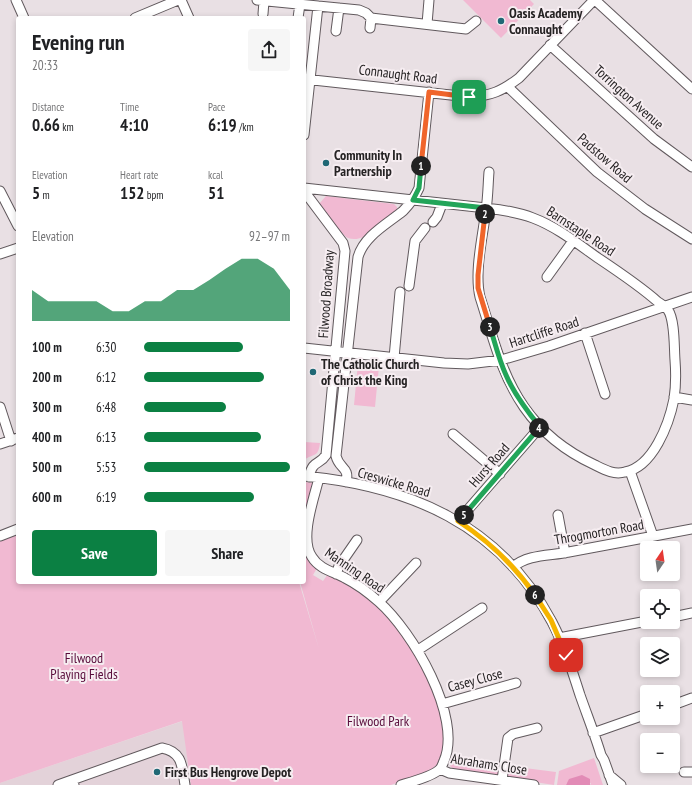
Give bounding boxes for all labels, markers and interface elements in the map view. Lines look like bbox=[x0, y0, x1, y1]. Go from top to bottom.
place label: Oasis Academy Connaught bbox=[509, 4, 583, 38]
marker: Oasis Academy Connaught bbox=[496, 16, 506, 26]
text: Evening run bbox=[32, 28, 125, 56]
button: share bbox=[248, 29, 290, 71]
text: 20:33 bbox=[32, 57, 58, 74]
street label: Connaught Road bbox=[358, 60, 438, 88]
street label: Torrington Avenue bbox=[590, 61, 668, 133]
pin bbox=[452, 80, 486, 114]
icon: arrive bbox=[458, 86, 480, 108]
text: Distance bbox=[32, 100, 64, 114]
text: Time bbox=[120, 100, 139, 114]
text: Pace bbox=[208, 100, 225, 114]
text: 0.66 bbox=[32, 114, 60, 136]
text: 4:10 bbox=[120, 114, 149, 136]
text: 6:19 bbox=[208, 114, 237, 136]
text: km bbox=[60, 120, 74, 134]
text: /km bbox=[237, 120, 254, 134]
street label: Padstow Road bbox=[574, 129, 636, 187]
place label: Community In Partnership bbox=[334, 146, 402, 180]
pin: 1 bbox=[411, 156, 431, 176]
marker: Community In Partnership bbox=[321, 158, 331, 168]
text: 1 bbox=[418, 159, 424, 173]
text: Elevation bbox=[32, 168, 67, 182]
text: Heart rate bbox=[120, 168, 158, 182]
text: kcal bbox=[208, 168, 223, 182]
text: 5 bbox=[32, 182, 40, 204]
text: 152 bbox=[120, 182, 144, 204]
text: 51 bbox=[208, 182, 224, 204]
text: m bbox=[40, 188, 50, 202]
text: bpm bbox=[144, 188, 163, 202]
street label: Barnstaple Road bbox=[543, 202, 619, 260]
pin: 2 bbox=[475, 204, 495, 224]
text: 2 bbox=[482, 207, 488, 221]
text: Elevation bbox=[32, 228, 74, 245]
text: 92–97 m bbox=[249, 228, 290, 245]
street label: Filwood Broadway bbox=[314, 248, 338, 339]
street label: Hartcliffe Road bbox=[507, 312, 581, 352]
pin: 3 bbox=[480, 317, 500, 337]
text: 3 bbox=[487, 320, 493, 334]
text: 100 m bbox=[32, 339, 62, 356]
text: 6:30 bbox=[96, 339, 116, 356]
place label: The Catholic Church of Christ the King bbox=[321, 355, 419, 389]
marker: The Catholic Church of Christ the King bbox=[308, 367, 318, 377]
text: 200 m bbox=[32, 369, 62, 386]
text: 6:12 bbox=[96, 369, 116, 386]
text: 300 m bbox=[32, 399, 62, 416]
text: 6:48 bbox=[96, 399, 116, 416]
pin: 4 bbox=[529, 418, 549, 438]
text: 4 bbox=[536, 421, 542, 435]
text: 400 m bbox=[32, 429, 62, 446]
text: 6:13 bbox=[96, 429, 116, 446]
street label: Hurst Road bbox=[465, 439, 513, 491]
text: 500 m bbox=[32, 459, 62, 476]
text: 5:53 bbox=[96, 459, 116, 476]
street label: Creswicke Road bbox=[356, 463, 432, 501]
text: 600 m bbox=[32, 489, 62, 506]
text: 6:19 bbox=[96, 489, 116, 506]
pin: 5 bbox=[454, 505, 474, 525]
text: 5 bbox=[461, 508, 467, 522]
street label: Throgmorton Road bbox=[553, 515, 645, 549]
button: Save bbox=[32, 530, 157, 576]
button: Share bbox=[165, 530, 290, 576]
north arrow bbox=[640, 541, 680, 581]
map controls bbox=[640, 541, 680, 773]
street label: Manning Road bbox=[321, 543, 389, 597]
pin: 6 bbox=[525, 585, 545, 605]
text: 6 bbox=[532, 588, 538, 602]
button: locate bbox=[640, 589, 680, 629]
button: layers bbox=[640, 637, 680, 677]
pin bbox=[549, 638, 583, 672]
icon: check bbox=[555, 644, 577, 666]
park label: Filwood Playing Fields bbox=[50, 649, 118, 683]
street label: Casey Close bbox=[446, 664, 505, 696]
button: + bbox=[640, 685, 680, 725]
park label: Filwood Park bbox=[347, 712, 410, 730]
button: − bbox=[640, 733, 680, 773]
street label: Abrahams Close bbox=[450, 749, 529, 779]
place label: First Bus Hengrove Depot bbox=[165, 763, 291, 781]
marker: First Bus Hengrove Depot bbox=[152, 767, 162, 777]

